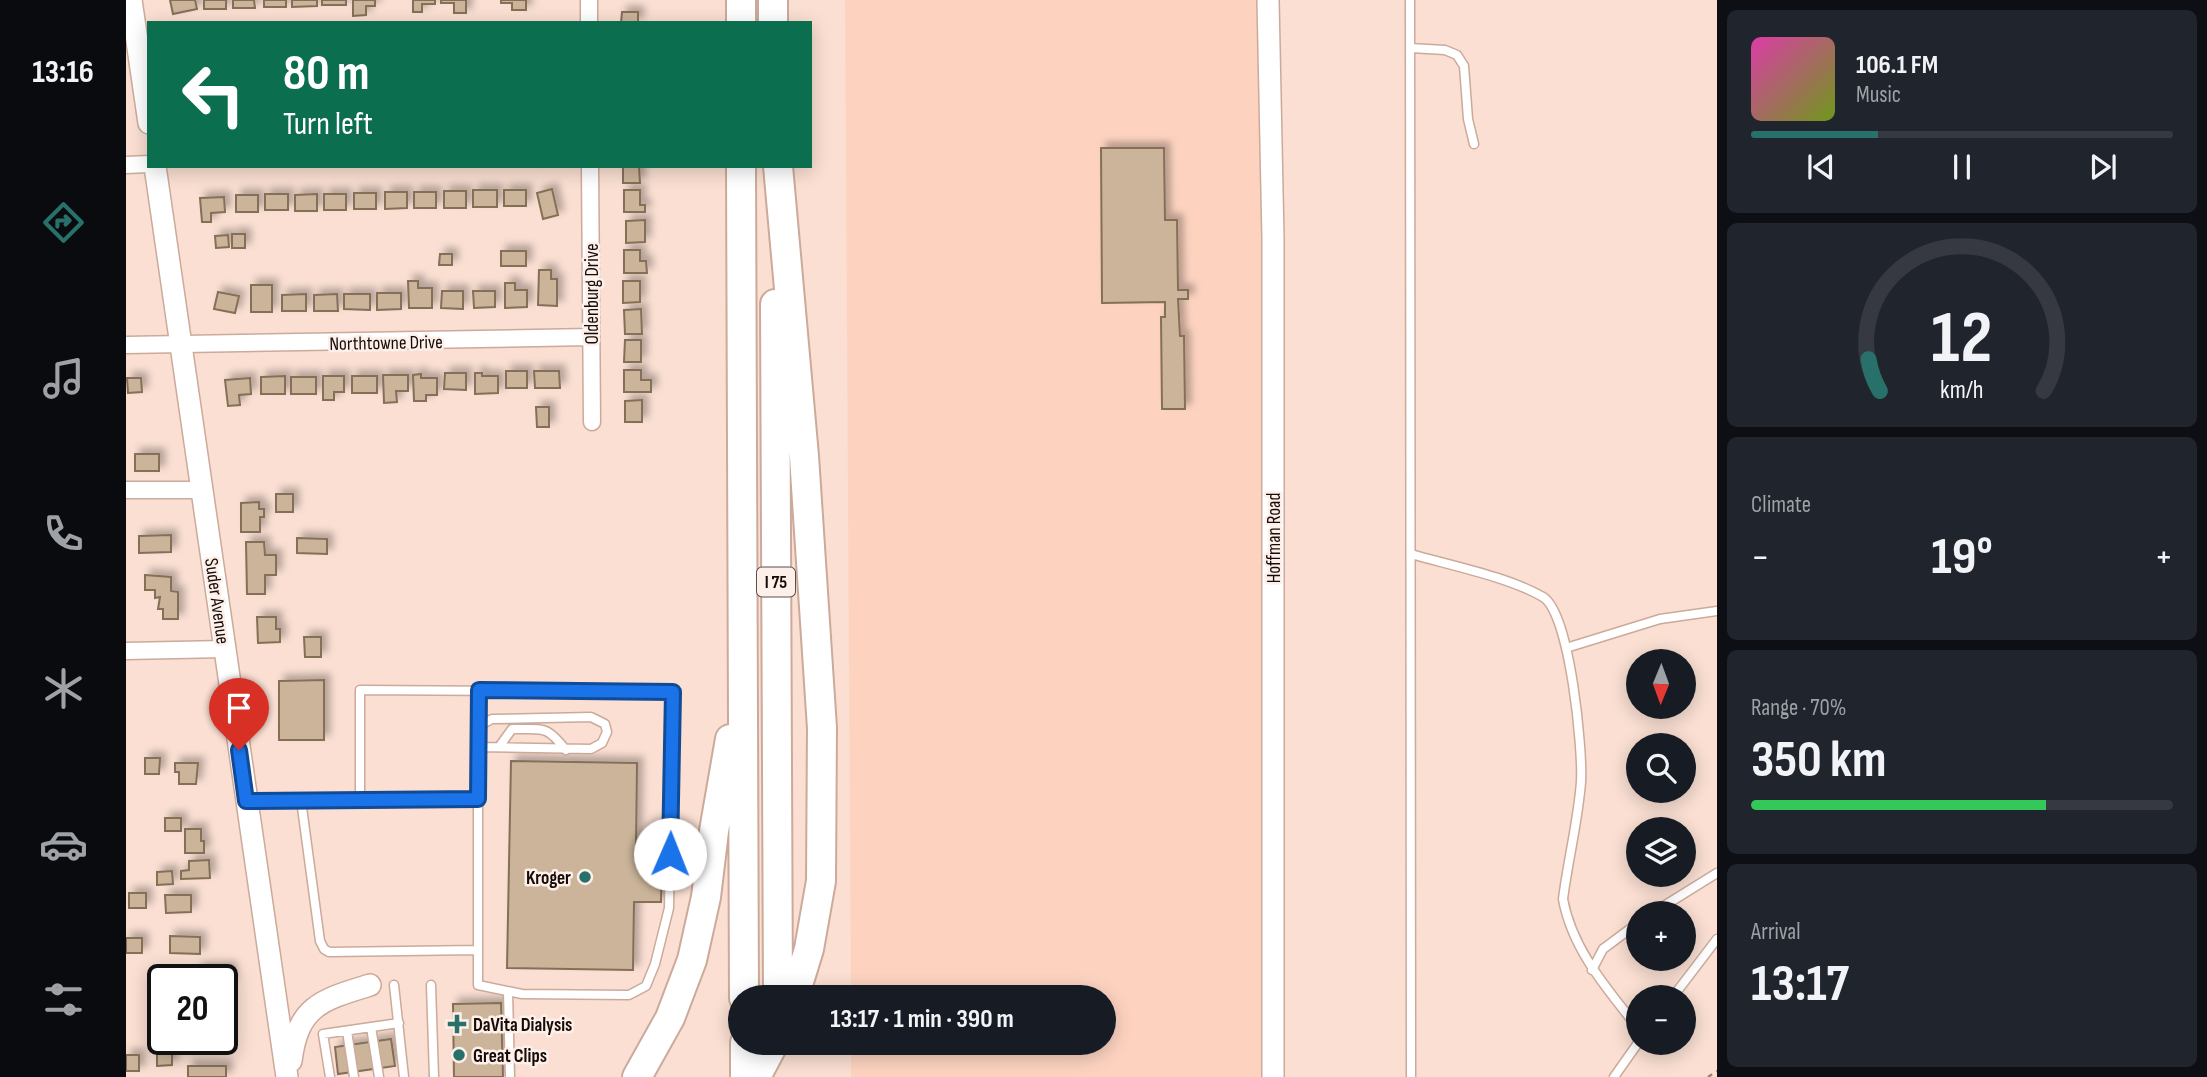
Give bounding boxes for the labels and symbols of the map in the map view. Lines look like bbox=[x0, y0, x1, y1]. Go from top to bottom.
street label: Oldenburg Drive bbox=[581, 243, 604, 345]
street label: Northtowne Drive bbox=[329, 331, 443, 356]
street label: Hoffman Road bbox=[1263, 493, 1286, 583]
street label: Suder Avenue bbox=[199, 557, 234, 646]
road number: I 75 bbox=[757, 568, 795, 596]
north arrow bbox=[1626, 649, 1696, 719]
pin bbox=[209, 678, 269, 750]
position arrow bbox=[633, 817, 707, 891]
place label: Kroger bbox=[526, 867, 571, 890]
marker: Kroger bbox=[577, 869, 593, 885]
speed limit sign: 20 bbox=[147, 964, 238, 1055]
marker: DaVita Dialysis bbox=[447, 1014, 467, 1034]
place label: DaVita Dialysis bbox=[473, 1014, 572, 1037]
place label: Great Clips bbox=[473, 1045, 547, 1068]
marker: Great Clips bbox=[451, 1047, 467, 1063]

